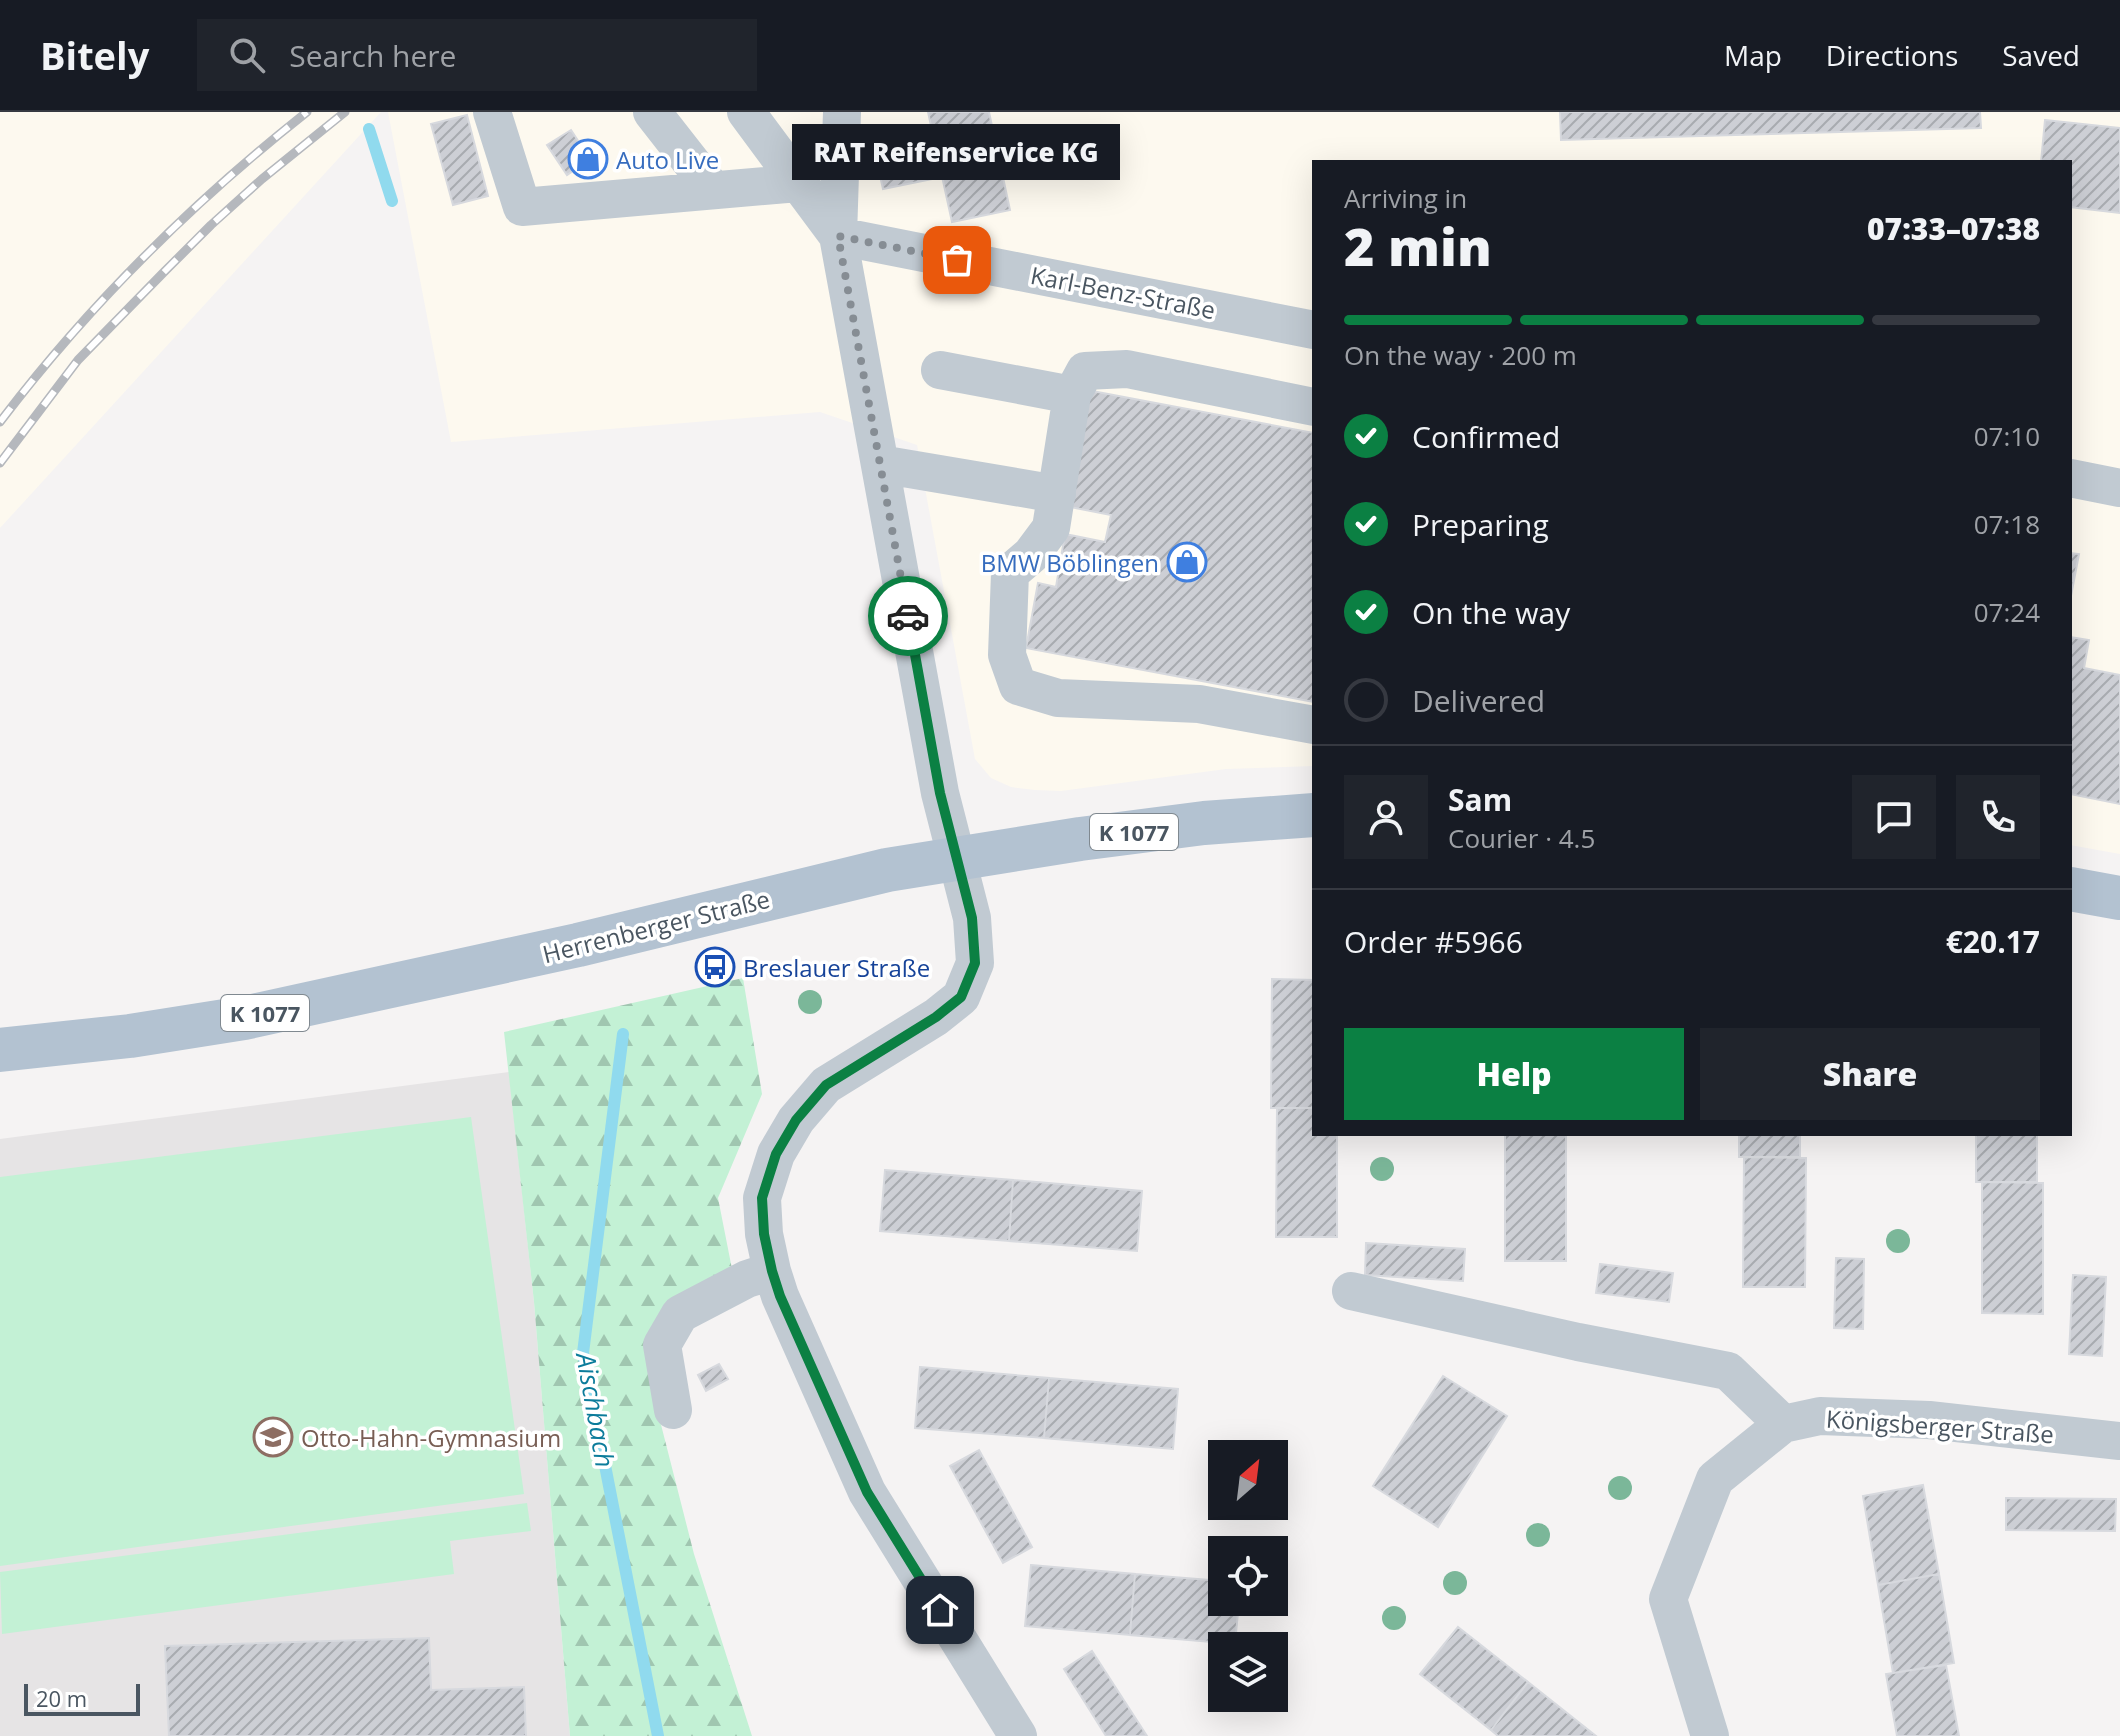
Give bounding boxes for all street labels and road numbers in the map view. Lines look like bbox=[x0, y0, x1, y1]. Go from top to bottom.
street label: Karl-Benz-Straße bbox=[1028, 258, 1218, 326]
road number: K 1077 bbox=[1090, 814, 1178, 850]
street label: Herrenberger Straße bbox=[539, 882, 773, 970]
road number: K 1077 bbox=[221, 995, 309, 1031]
street label: Königsberger Straße bbox=[1825, 1402, 2055, 1450]

